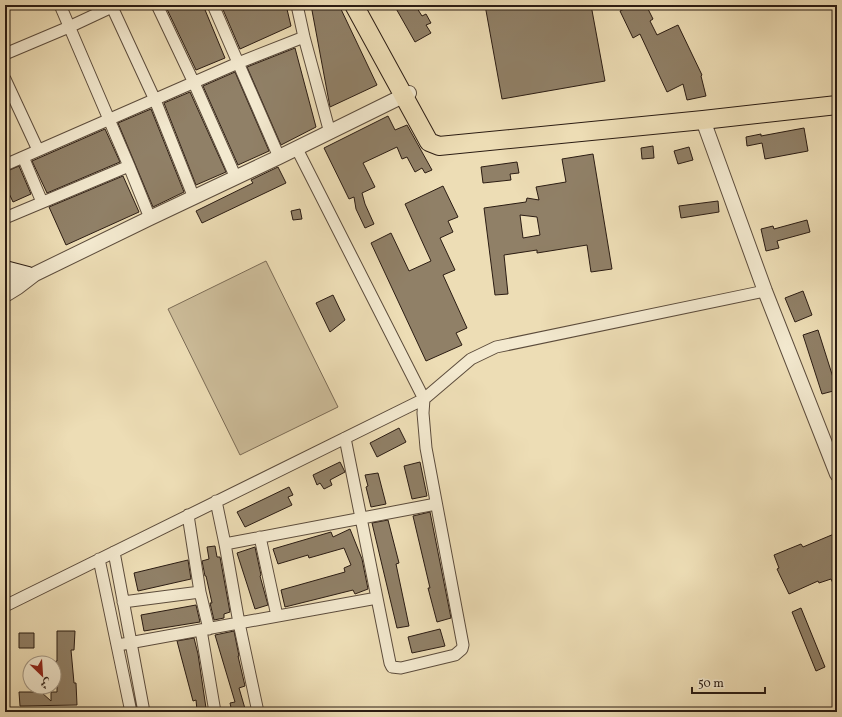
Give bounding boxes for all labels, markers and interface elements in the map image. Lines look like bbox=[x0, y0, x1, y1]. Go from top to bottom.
north arrow bbox=[22, 655, 62, 695]
scale bar bbox=[692, 669, 765, 695]
text: ش bbox=[37, 674, 54, 692]
text: 50 m bbox=[698, 676, 724, 692]

